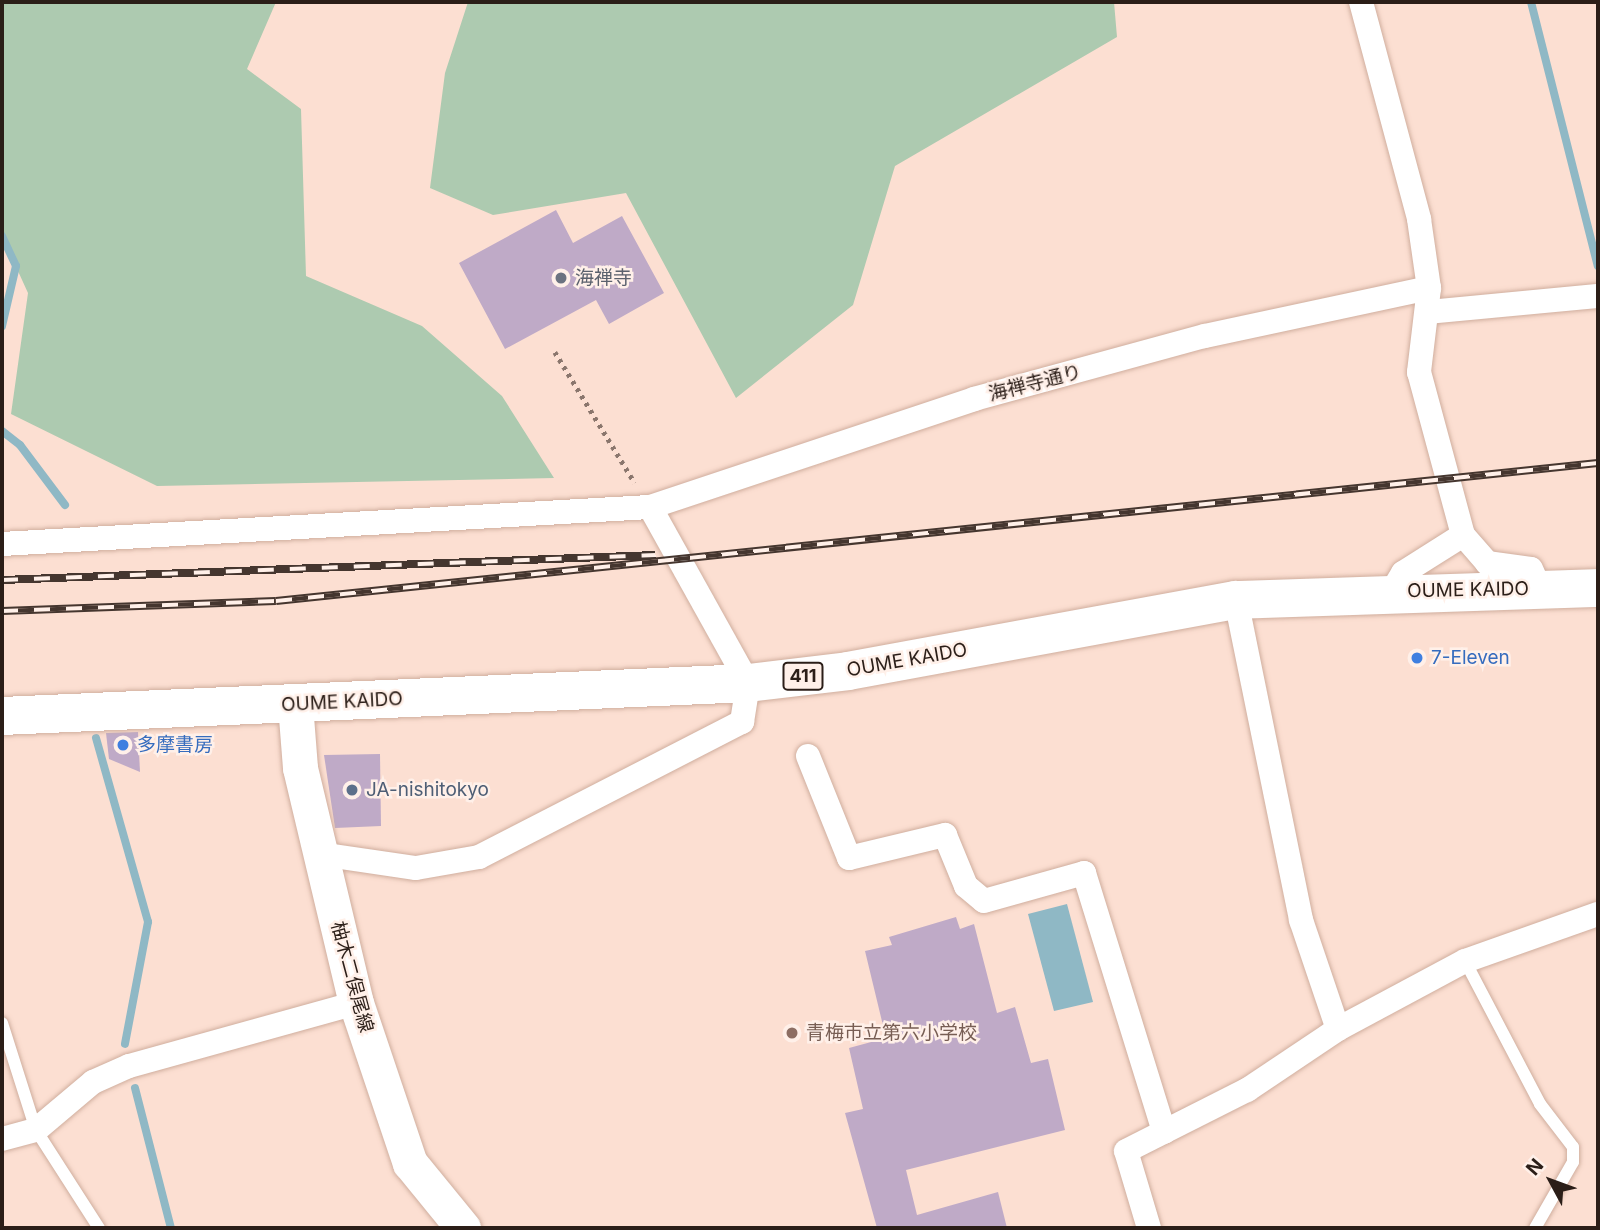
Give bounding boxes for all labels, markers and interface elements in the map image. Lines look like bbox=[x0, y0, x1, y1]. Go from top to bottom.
place label: 海禅寺 bbox=[575, 267, 632, 289]
marker: 海禅寺 bbox=[553, 270, 569, 286]
street label: 海禅寺通り bbox=[986, 360, 1084, 406]
street label: OUME KAIDO bbox=[1407, 578, 1529, 602]
street label: OUME KAIDO bbox=[845, 638, 969, 682]
place label: 7-Eleven bbox=[1431, 647, 1510, 669]
marker: 7-Eleven bbox=[1409, 650, 1425, 666]
road number: 411 bbox=[782, 662, 824, 690]
street label: OUME KAIDO bbox=[281, 687, 403, 717]
place label: 多摩書房 bbox=[137, 734, 213, 756]
marker: 多摩書房 bbox=[115, 737, 131, 753]
place label: JA-nishitokyo bbox=[366, 779, 489, 801]
marker: JA-nishitokyo bbox=[344, 782, 360, 798]
street label: 柚木二俣尾線 bbox=[326, 919, 378, 1035]
place label: 青梅市立第六小学校 bbox=[806, 1022, 977, 1044]
marker: 青梅市立第六小学校 bbox=[784, 1025, 800, 1041]
north arrow bbox=[1516, 1146, 1586, 1216]
text: N bbox=[1521, 1154, 1548, 1180]

